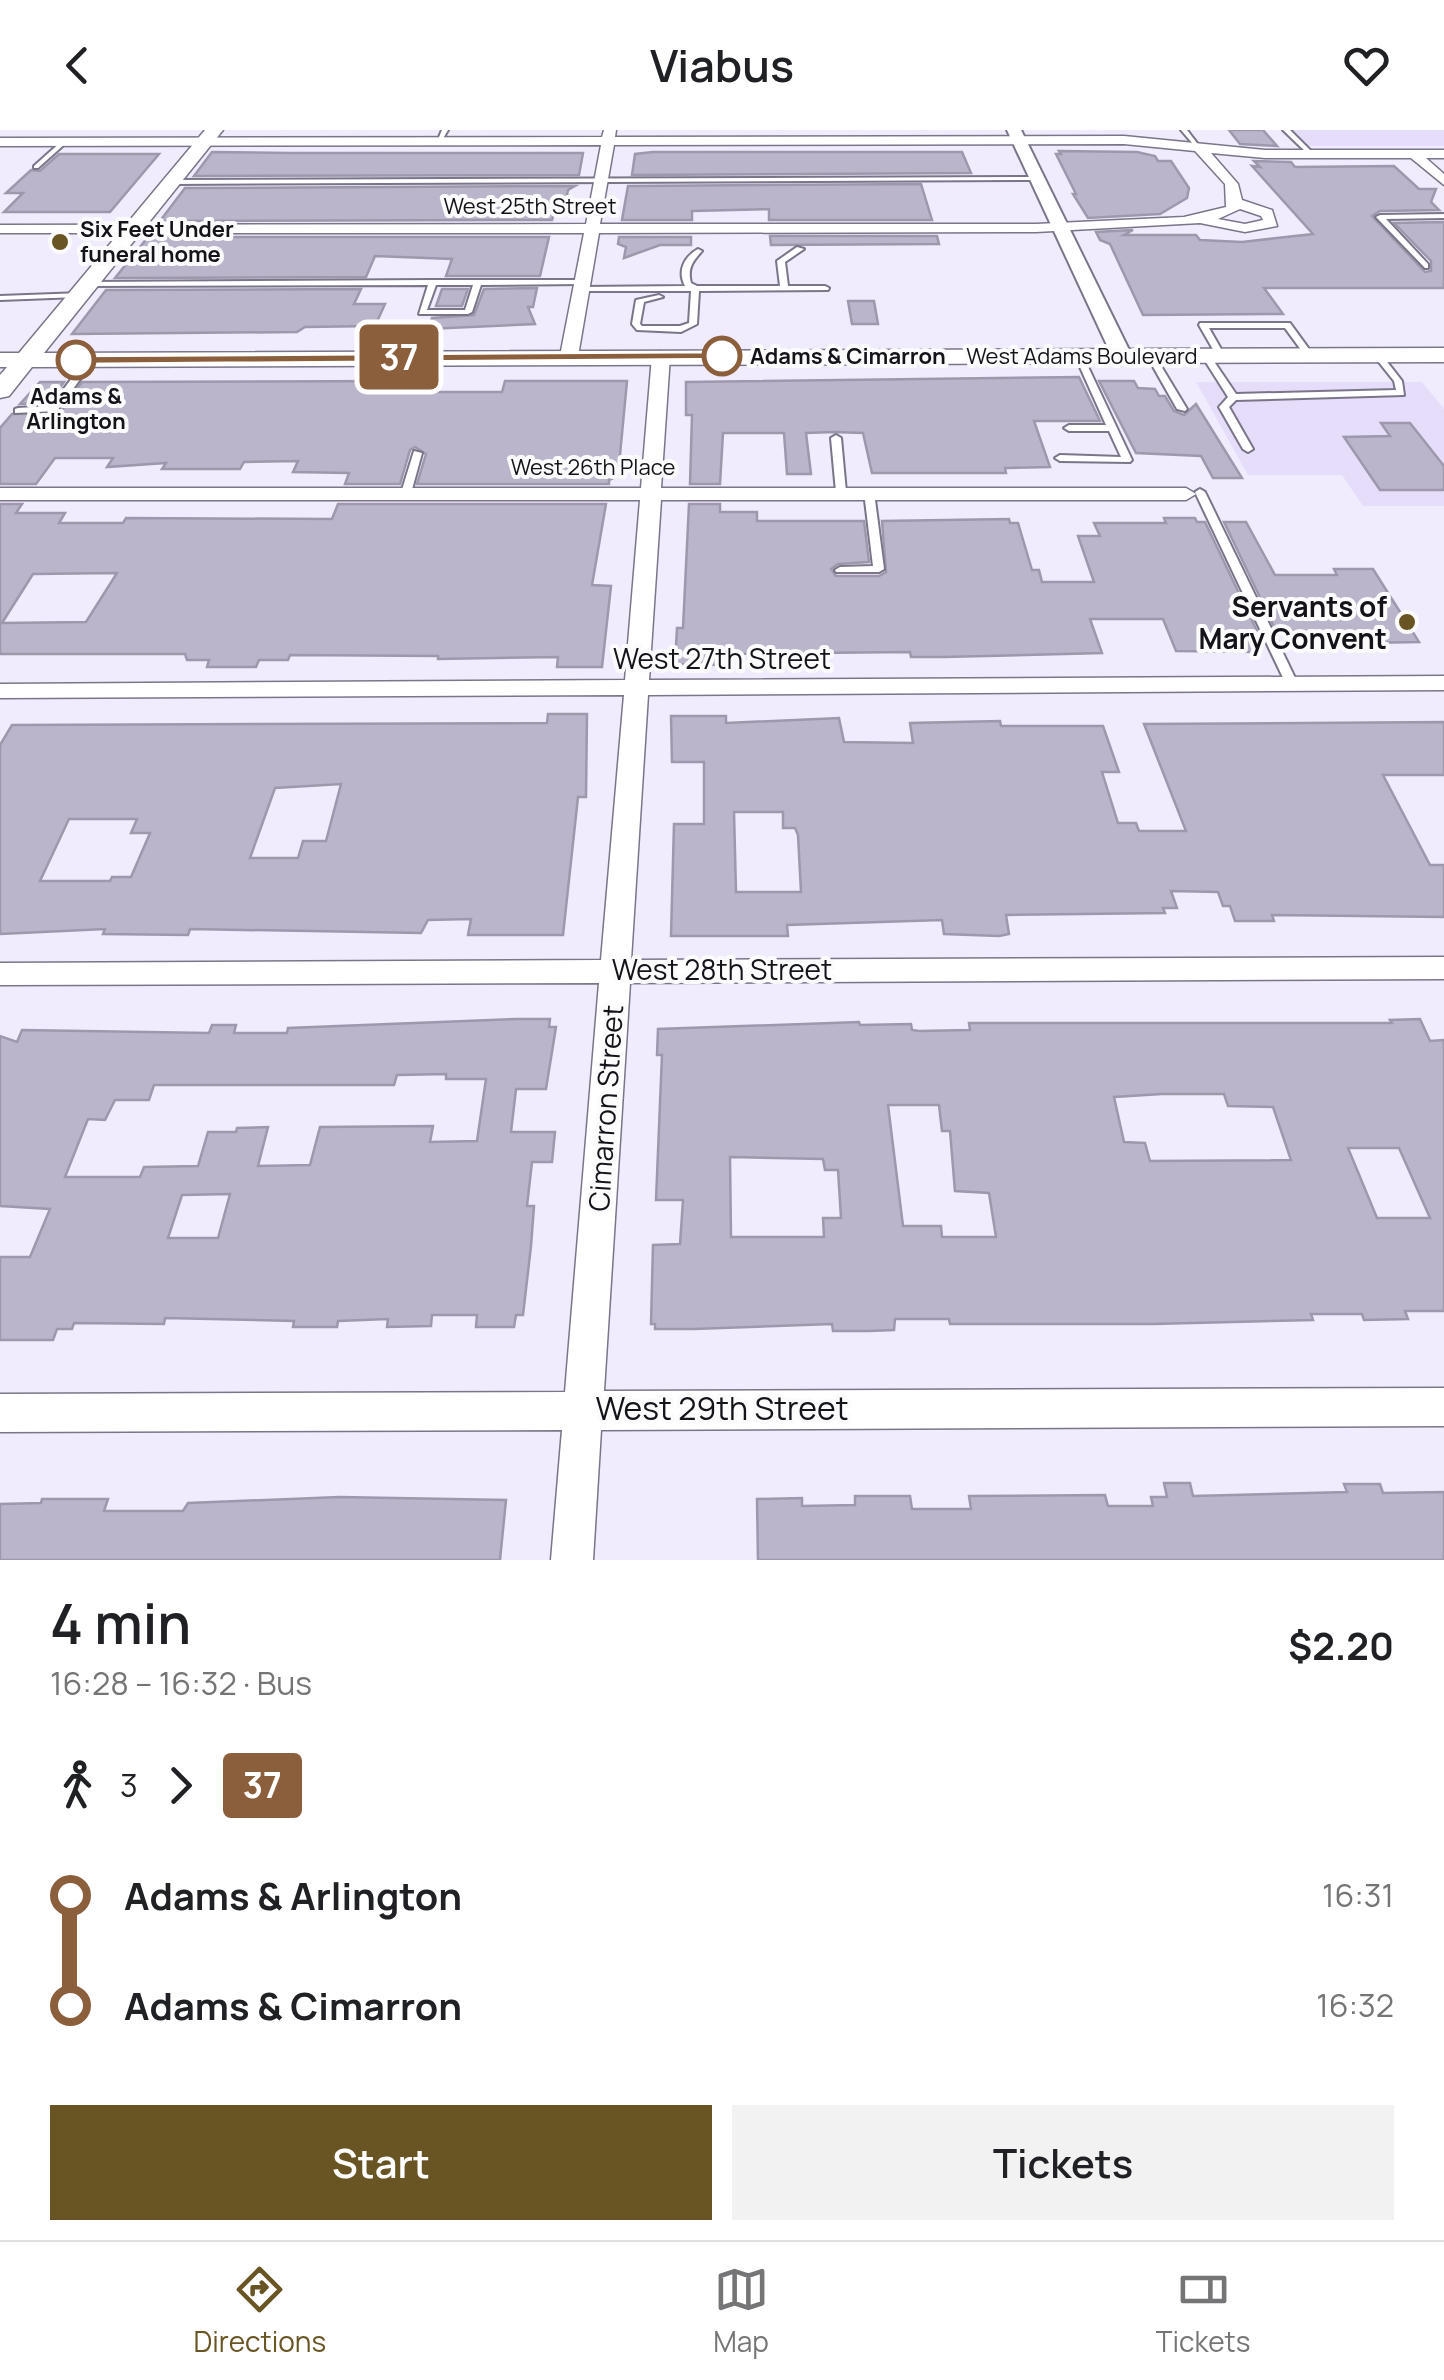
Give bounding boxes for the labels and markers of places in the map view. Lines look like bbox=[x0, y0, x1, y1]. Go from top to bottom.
place label: Six Feet Under funeral home bbox=[80, 214, 234, 269]
marker: Six Feet Under funeral home bbox=[49, 231, 71, 253]
marker: Adams & Cimarron bbox=[703, 337, 741, 375]
marker: Adams & Arlington bbox=[57, 341, 95, 379]
place label: Adams & Cimarron bbox=[750, 341, 946, 371]
place label: Adams & Arlington bbox=[26, 381, 126, 436]
place label: Servants of Mary Convent bbox=[1198, 587, 1387, 657]
marker: Servants of Mary Convent bbox=[1396, 611, 1418, 633]

